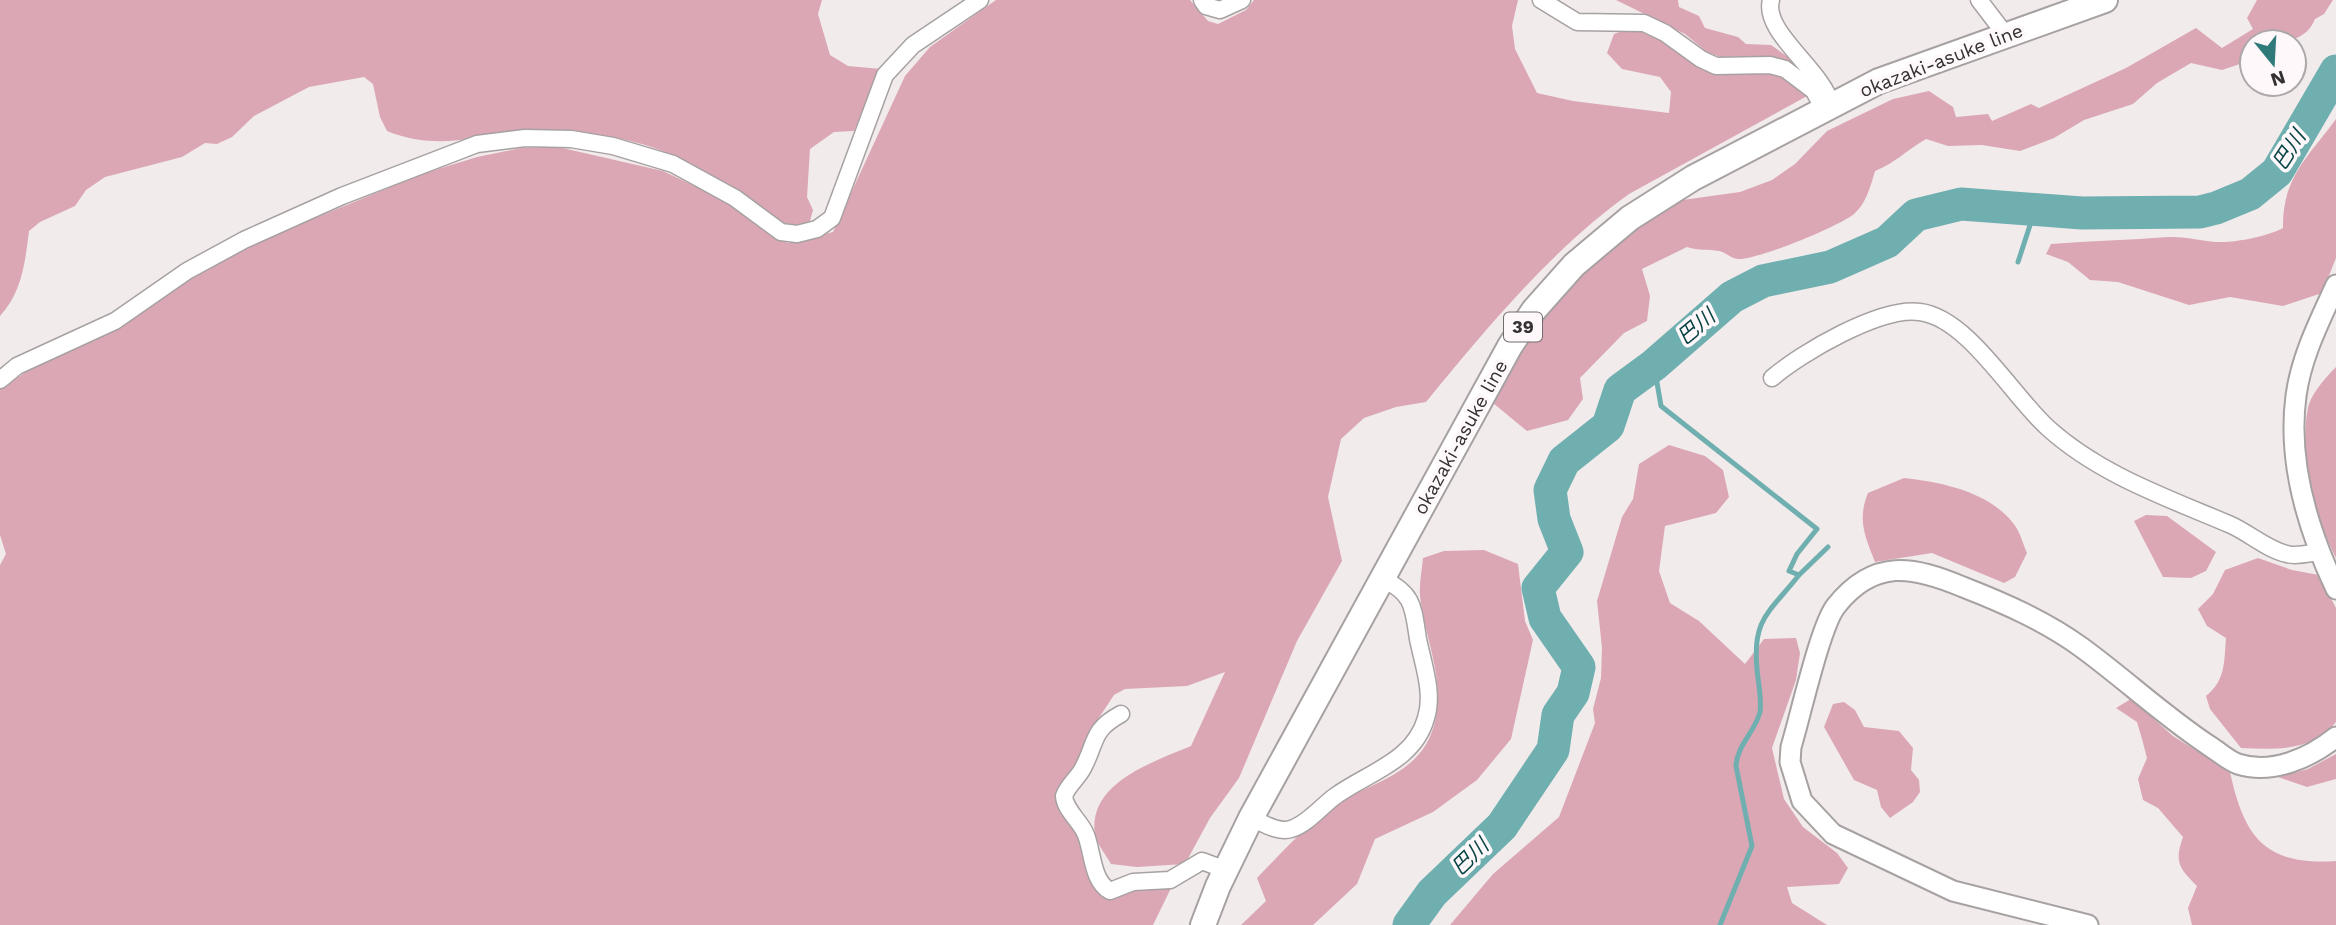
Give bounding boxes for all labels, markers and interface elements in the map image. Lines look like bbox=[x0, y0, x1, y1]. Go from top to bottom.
street label: okazaki-asuke line bbox=[1856, 19, 2026, 102]
north arrow bbox=[2238, 28, 2308, 98]
text: N bbox=[2268, 66, 2288, 92]
water label: 巴川 bbox=[2267, 124, 2312, 174]
water label: 巴川 bbox=[1672, 302, 1721, 350]
road number: 39 bbox=[1504, 312, 1542, 342]
street label: okazaki-asuke line bbox=[1408, 356, 1512, 518]
water label: 巴川 bbox=[1446, 832, 1495, 880]

